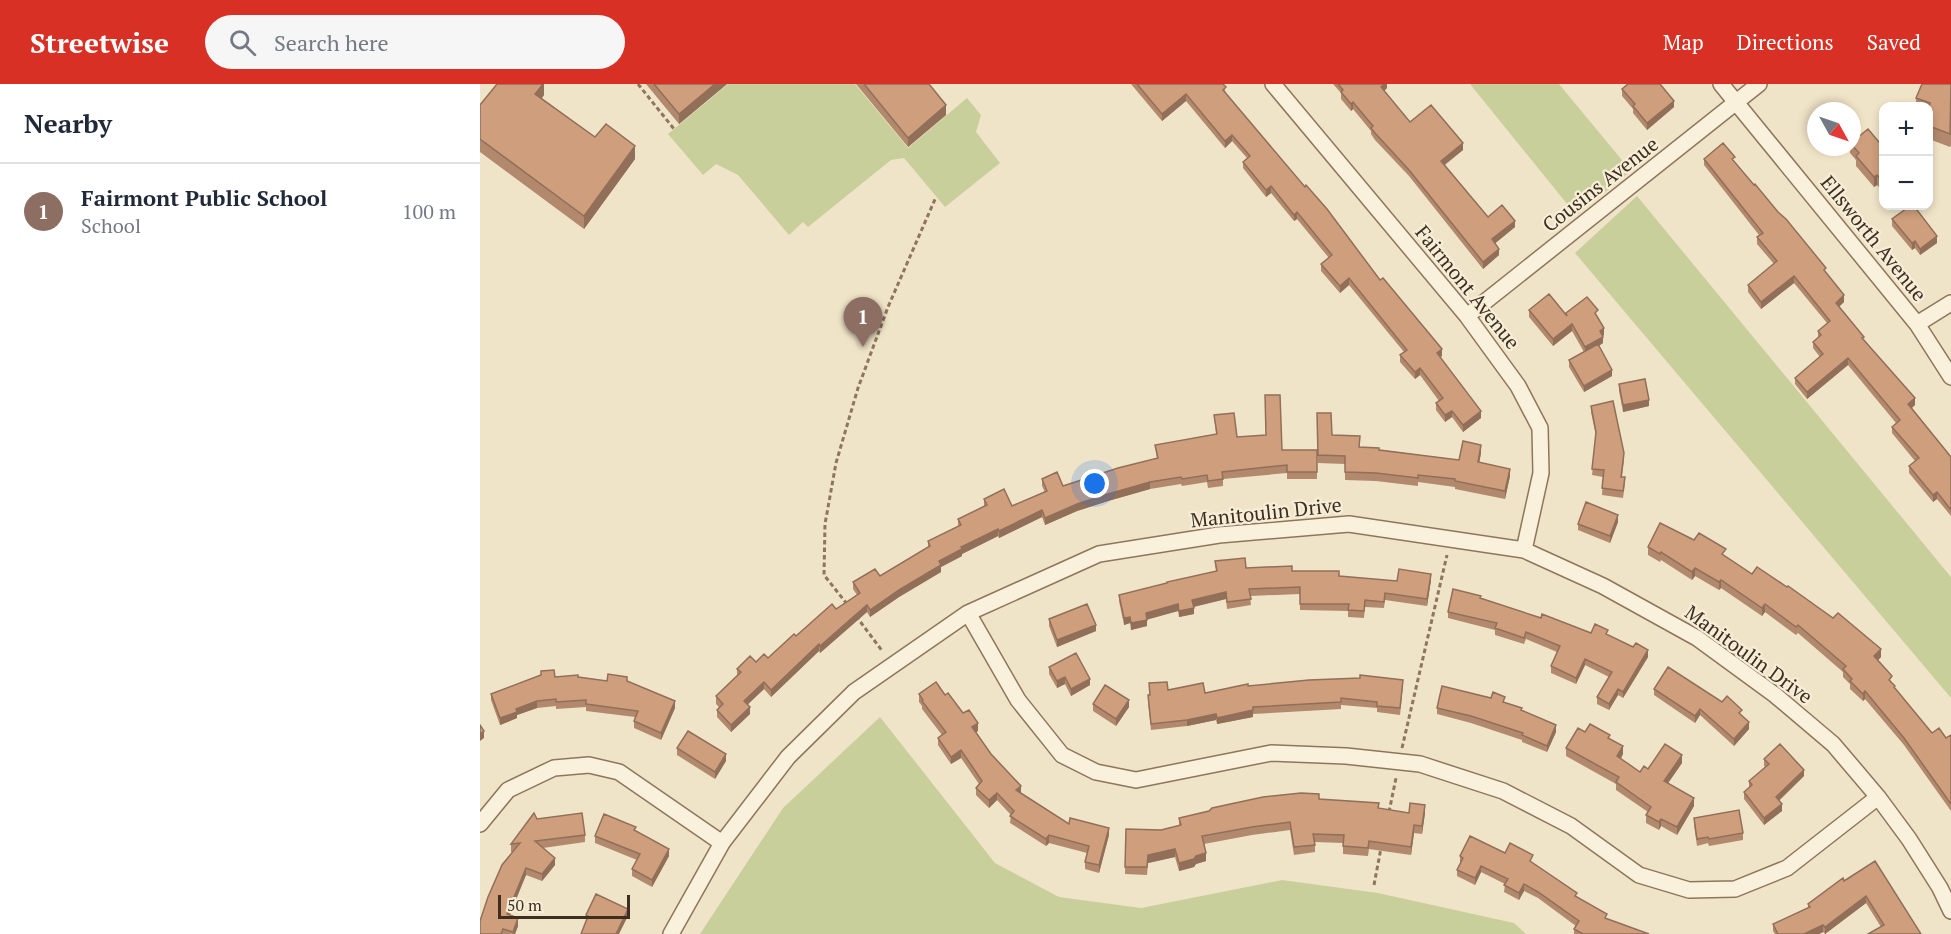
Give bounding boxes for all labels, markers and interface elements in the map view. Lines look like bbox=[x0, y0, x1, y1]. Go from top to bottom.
search box bbox=[205, 15, 625, 69]
text: Streetwise bbox=[30, 24, 169, 61]
icon: search bbox=[226, 26, 259, 59]
text: Search here bbox=[274, 28, 389, 57]
text: Map bbox=[1663, 28, 1704, 56]
text: Directions bbox=[1737, 28, 1834, 56]
text: Saved bbox=[1867, 28, 1921, 56]
north arrow bbox=[1807, 102, 1861, 156]
map controls bbox=[1879, 102, 1933, 210]
button: + bbox=[1879, 102, 1933, 156]
text: Nearby bbox=[24, 106, 112, 140]
street label: Cousins Avenue bbox=[1536, 130, 1664, 238]
button: − bbox=[1879, 156, 1933, 210]
street label: Ellsworth Avenue bbox=[1815, 169, 1933, 307]
text: Fairmont Public School bbox=[81, 183, 327, 212]
text: 1 bbox=[38, 198, 49, 225]
text: 100 m bbox=[402, 198, 456, 225]
text: School bbox=[81, 212, 141, 239]
street label: Fairmont Avenue bbox=[1410, 219, 1526, 355]
pin: 1 bbox=[844, 298, 883, 347]
your location bbox=[1080, 469, 1109, 498]
street label: Manitoulin Drive bbox=[1189, 491, 1343, 533]
street label: Manitoulin Drive bbox=[1680, 598, 1818, 710]
scale bar bbox=[498, 892, 630, 920]
text: 50 m bbox=[507, 894, 542, 916]

